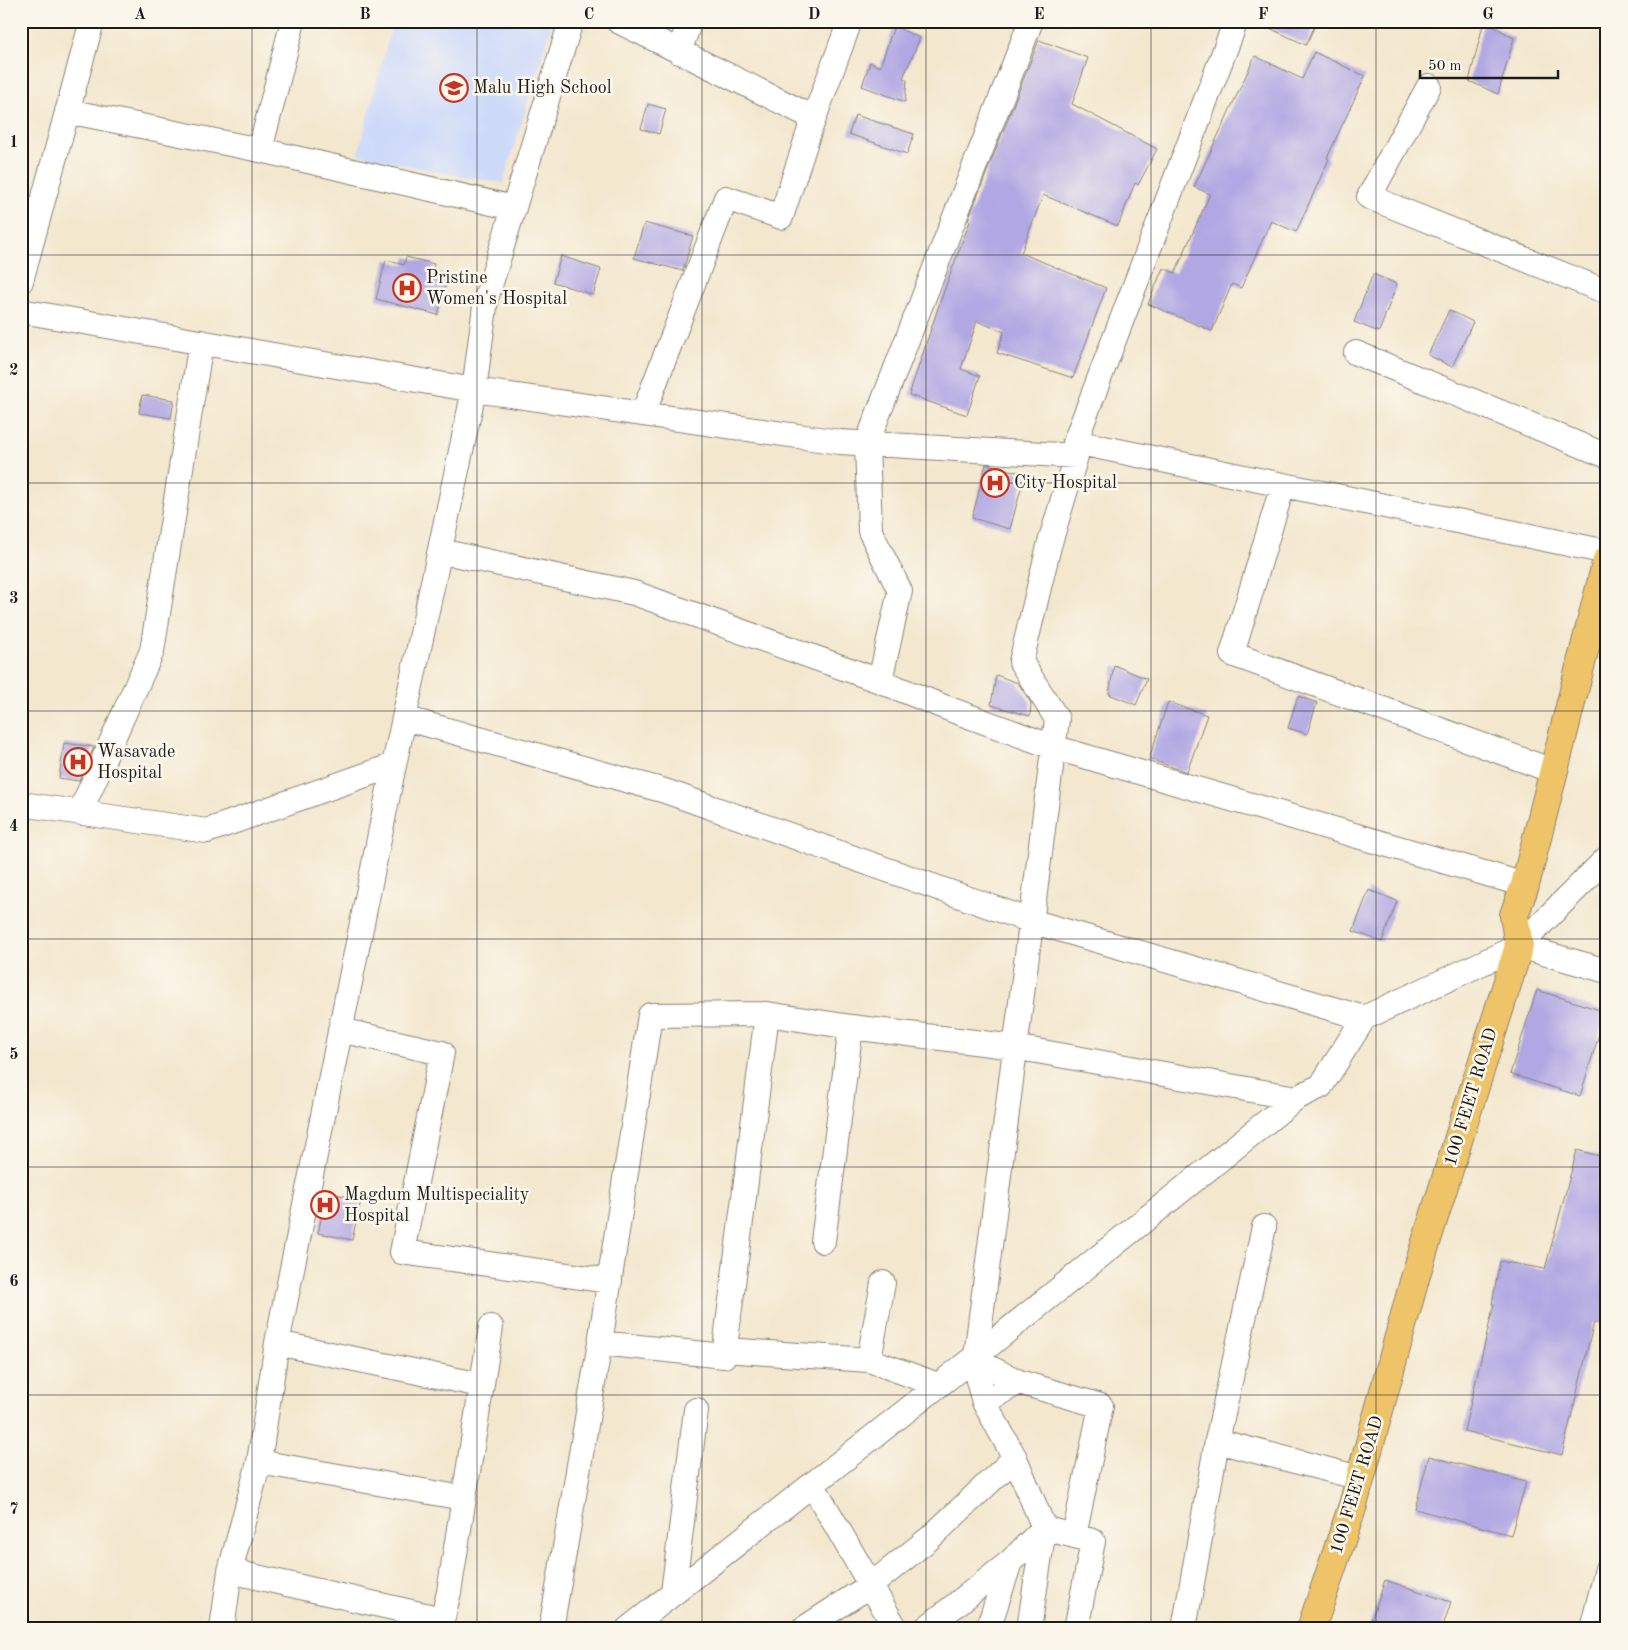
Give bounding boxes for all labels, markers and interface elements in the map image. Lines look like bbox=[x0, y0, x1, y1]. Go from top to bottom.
text: A bbox=[134, 7, 146, 23]
text: B bbox=[359, 7, 371, 23]
text: C bbox=[584, 7, 594, 23]
text: D bbox=[808, 7, 820, 23]
text: E bbox=[1033, 7, 1045, 23]
text: F bbox=[1258, 7, 1269, 23]
text: G bbox=[1482, 7, 1494, 23]
scale bar bbox=[1420, 48, 1558, 80]
text: 50 m bbox=[1428, 59, 1462, 74]
school or university icon: Malu High School bbox=[439, 73, 469, 103]
place label: Malu High School bbox=[473, 79, 612, 97]
text: 1 bbox=[9, 135, 19, 151]
place label: Pristine Women's Hospital bbox=[426, 269, 567, 308]
hospital icon: Pristine Women's Hospital bbox=[392, 273, 422, 303]
text: 2 bbox=[9, 363, 19, 379]
hospital icon: City Hospital bbox=[980, 468, 1010, 498]
place label: City Hospital bbox=[1014, 474, 1117, 492]
text: 3 bbox=[9, 591, 19, 607]
place label: Wasavade Hospital bbox=[97, 743, 175, 782]
hospital icon: Wasavade Hospital bbox=[63, 747, 93, 777]
text: 4 bbox=[9, 819, 19, 835]
street label: 100 FEET ROAD bbox=[1441, 1026, 1501, 1168]
text: 5 bbox=[9, 1047, 19, 1063]
place label: Magdum Multispeciality Hospital bbox=[344, 1186, 530, 1225]
hospital icon: Magdum Multispeciality Hospital bbox=[310, 1190, 340, 1220]
text: 6 bbox=[9, 1274, 19, 1290]
street label: 100 FEET ROAD bbox=[1327, 1414, 1387, 1556]
text: 7 bbox=[9, 1502, 19, 1518]

